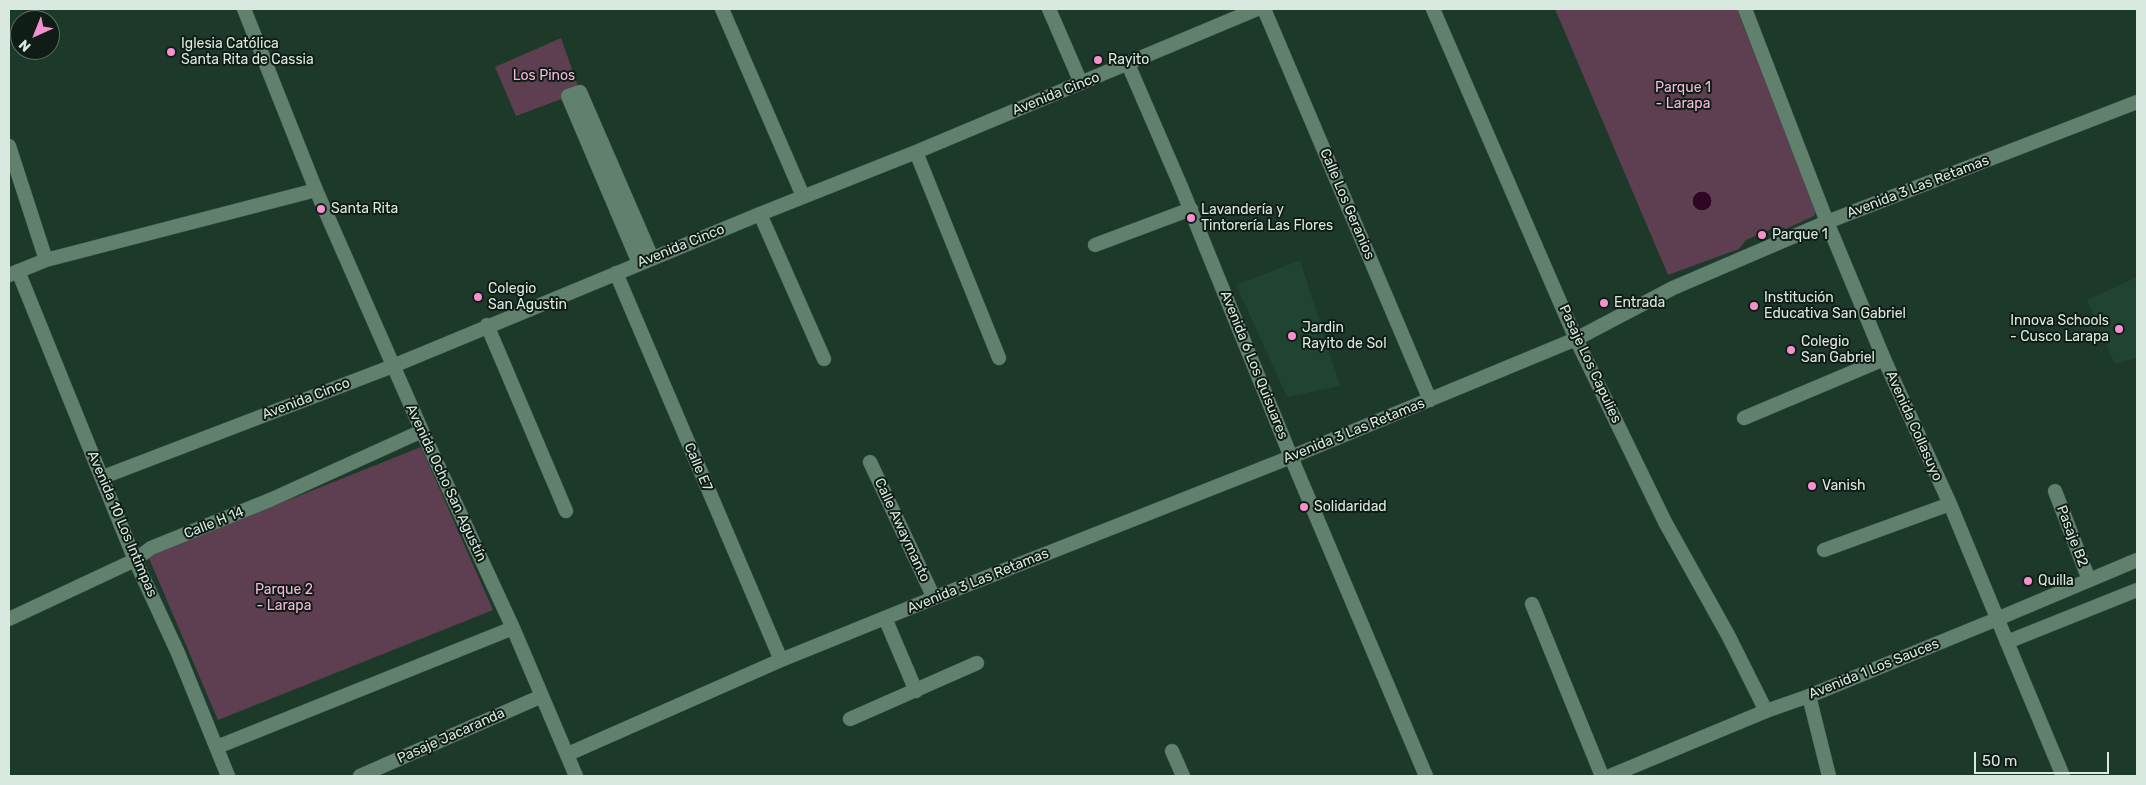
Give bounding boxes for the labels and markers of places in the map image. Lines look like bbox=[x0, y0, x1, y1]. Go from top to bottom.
place label: Iglesia Católica Santa Rita de Cassia bbox=[181, 36, 314, 68]
marker: Iglesia Católica Santa Rita de Cassia bbox=[165, 46, 177, 58]
place label: Rayito bbox=[1108, 52, 1149, 68]
marker: Rayito bbox=[1092, 54, 1104, 66]
place label: Santa Rita bbox=[331, 201, 398, 217]
place label: Lavandería y Tintorería Las Flores bbox=[1201, 202, 1333, 234]
marker: Santa Rita bbox=[315, 203, 327, 215]
marker: Lavandería y Tintorería Las Flores bbox=[1185, 212, 1197, 224]
place label: Parque 1 bbox=[1772, 227, 1828, 243]
marker: Parque 1 bbox=[1756, 229, 1768, 241]
place label: Colegio San Agustin bbox=[488, 281, 567, 314]
place label: Institución Educativa San Gabriel bbox=[1764, 290, 1906, 322]
marker: Colegio San Agustin bbox=[472, 291, 484, 303]
place label: Entrada bbox=[1614, 295, 1665, 311]
marker: Entrada bbox=[1598, 297, 1610, 309]
marker: Institución Educativa San Gabriel bbox=[1748, 300, 1760, 312]
place label: Innova Schools - Cusco Larapa bbox=[2010, 313, 2109, 346]
place label: Jardin Rayito de Sol bbox=[1302, 320, 1387, 352]
marker: Innova Schools - Cusco Larapa bbox=[2113, 323, 2125, 335]
marker: Jardin Rayito de Sol bbox=[1286, 330, 1298, 342]
place label: Colegio San Gabriel bbox=[1801, 334, 1875, 367]
marker: Colegio San Gabriel bbox=[1785, 344, 1797, 356]
place label: Vanish bbox=[1822, 478, 1866, 494]
marker: Vanish bbox=[1806, 480, 1818, 492]
place label: Solidaridad bbox=[1314, 499, 1387, 515]
marker: Solidaridad bbox=[1298, 501, 1310, 513]
place label: Quilla bbox=[2038, 573, 2074, 589]
marker: Quilla bbox=[2022, 575, 2034, 587]

